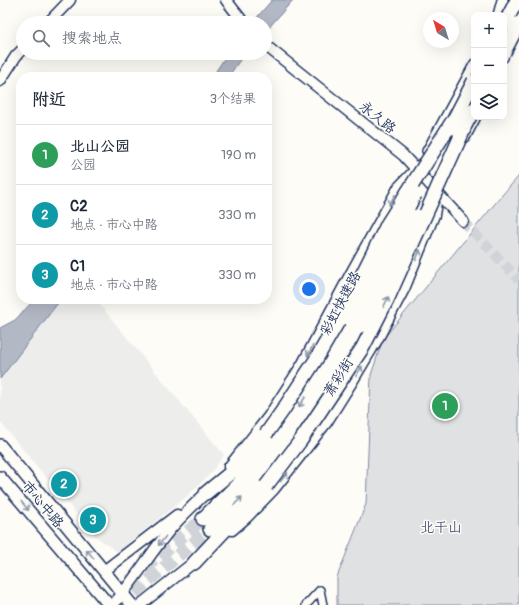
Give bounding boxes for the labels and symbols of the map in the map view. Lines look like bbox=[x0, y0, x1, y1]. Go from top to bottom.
north arrow bbox=[423, 12, 459, 48]
street label: 永久路 bbox=[356, 98, 399, 137]
one-way arrow bbox=[388, 194, 395, 206]
one-way arrow bbox=[414, 250, 422, 262]
street label: 彩虹快速路 bbox=[317, 268, 364, 338]
your location bbox=[299, 279, 319, 299]
one-way arrow bbox=[383, 296, 390, 308]
one-way arrow bbox=[305, 345, 313, 357]
street label: 萧彩街 bbox=[320, 355, 357, 400]
one-way arrow bbox=[355, 365, 363, 377]
pin: 1 bbox=[432, 391, 458, 421]
one-way arrow bbox=[298, 396, 306, 407]
pin: 2 bbox=[51, 469, 77, 499]
one-way arrow bbox=[279, 471, 288, 482]
street label: 市心中路 bbox=[18, 477, 67, 531]
one-way arrow bbox=[233, 496, 243, 506]
one-way arrow bbox=[21, 501, 30, 512]
pin: 3 bbox=[80, 505, 106, 535]
park label: 北干山 bbox=[420, 519, 462, 536]
one-way arrow bbox=[157, 535, 166, 546]
one-way arrow bbox=[85, 548, 94, 559]

